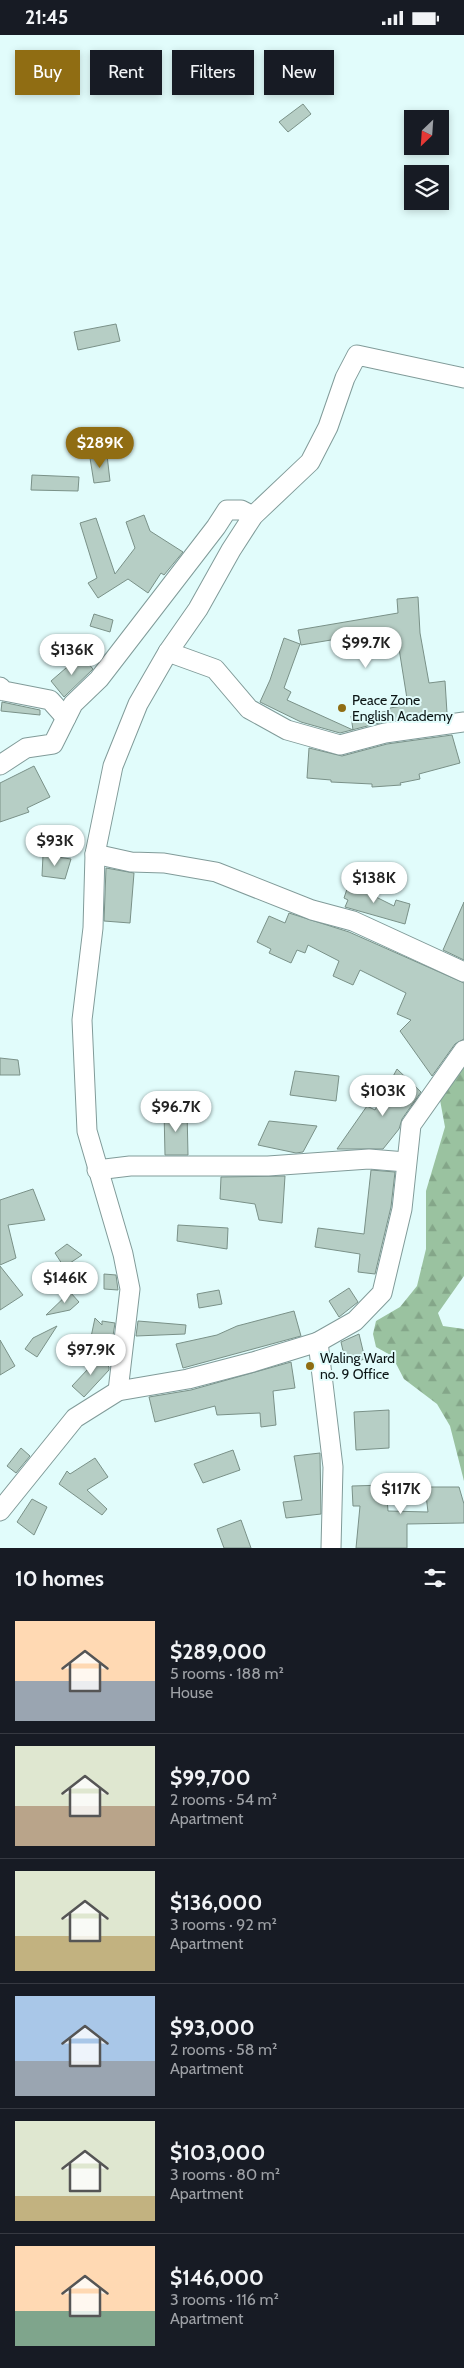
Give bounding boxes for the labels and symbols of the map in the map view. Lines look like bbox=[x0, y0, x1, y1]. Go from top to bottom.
north arrow bbox=[404, 110, 449, 155]
pin: $289K bbox=[65, 427, 135, 469]
pin: $99.7K bbox=[325, 627, 407, 669]
pin: $136K bbox=[37, 633, 107, 676]
place label: Peace Zone English Academy bbox=[352, 691, 453, 725]
marker: Peace Zone English Academy bbox=[336, 702, 348, 714]
pin: $93K bbox=[25, 825, 85, 867]
pin: $138K bbox=[339, 861, 409, 904]
pin: $103K bbox=[348, 1075, 418, 1117]
pin: $96.7K bbox=[135, 1091, 217, 1133]
pin: $146K bbox=[30, 1261, 100, 1304]
pin: $97.9K bbox=[50, 1333, 132, 1376]
place label: Waling Ward no. 9 Office bbox=[320, 1349, 395, 1383]
marker: Waling Ward no. 9 Office bbox=[304, 1360, 316, 1372]
pin: $117K bbox=[366, 1473, 436, 1515]

